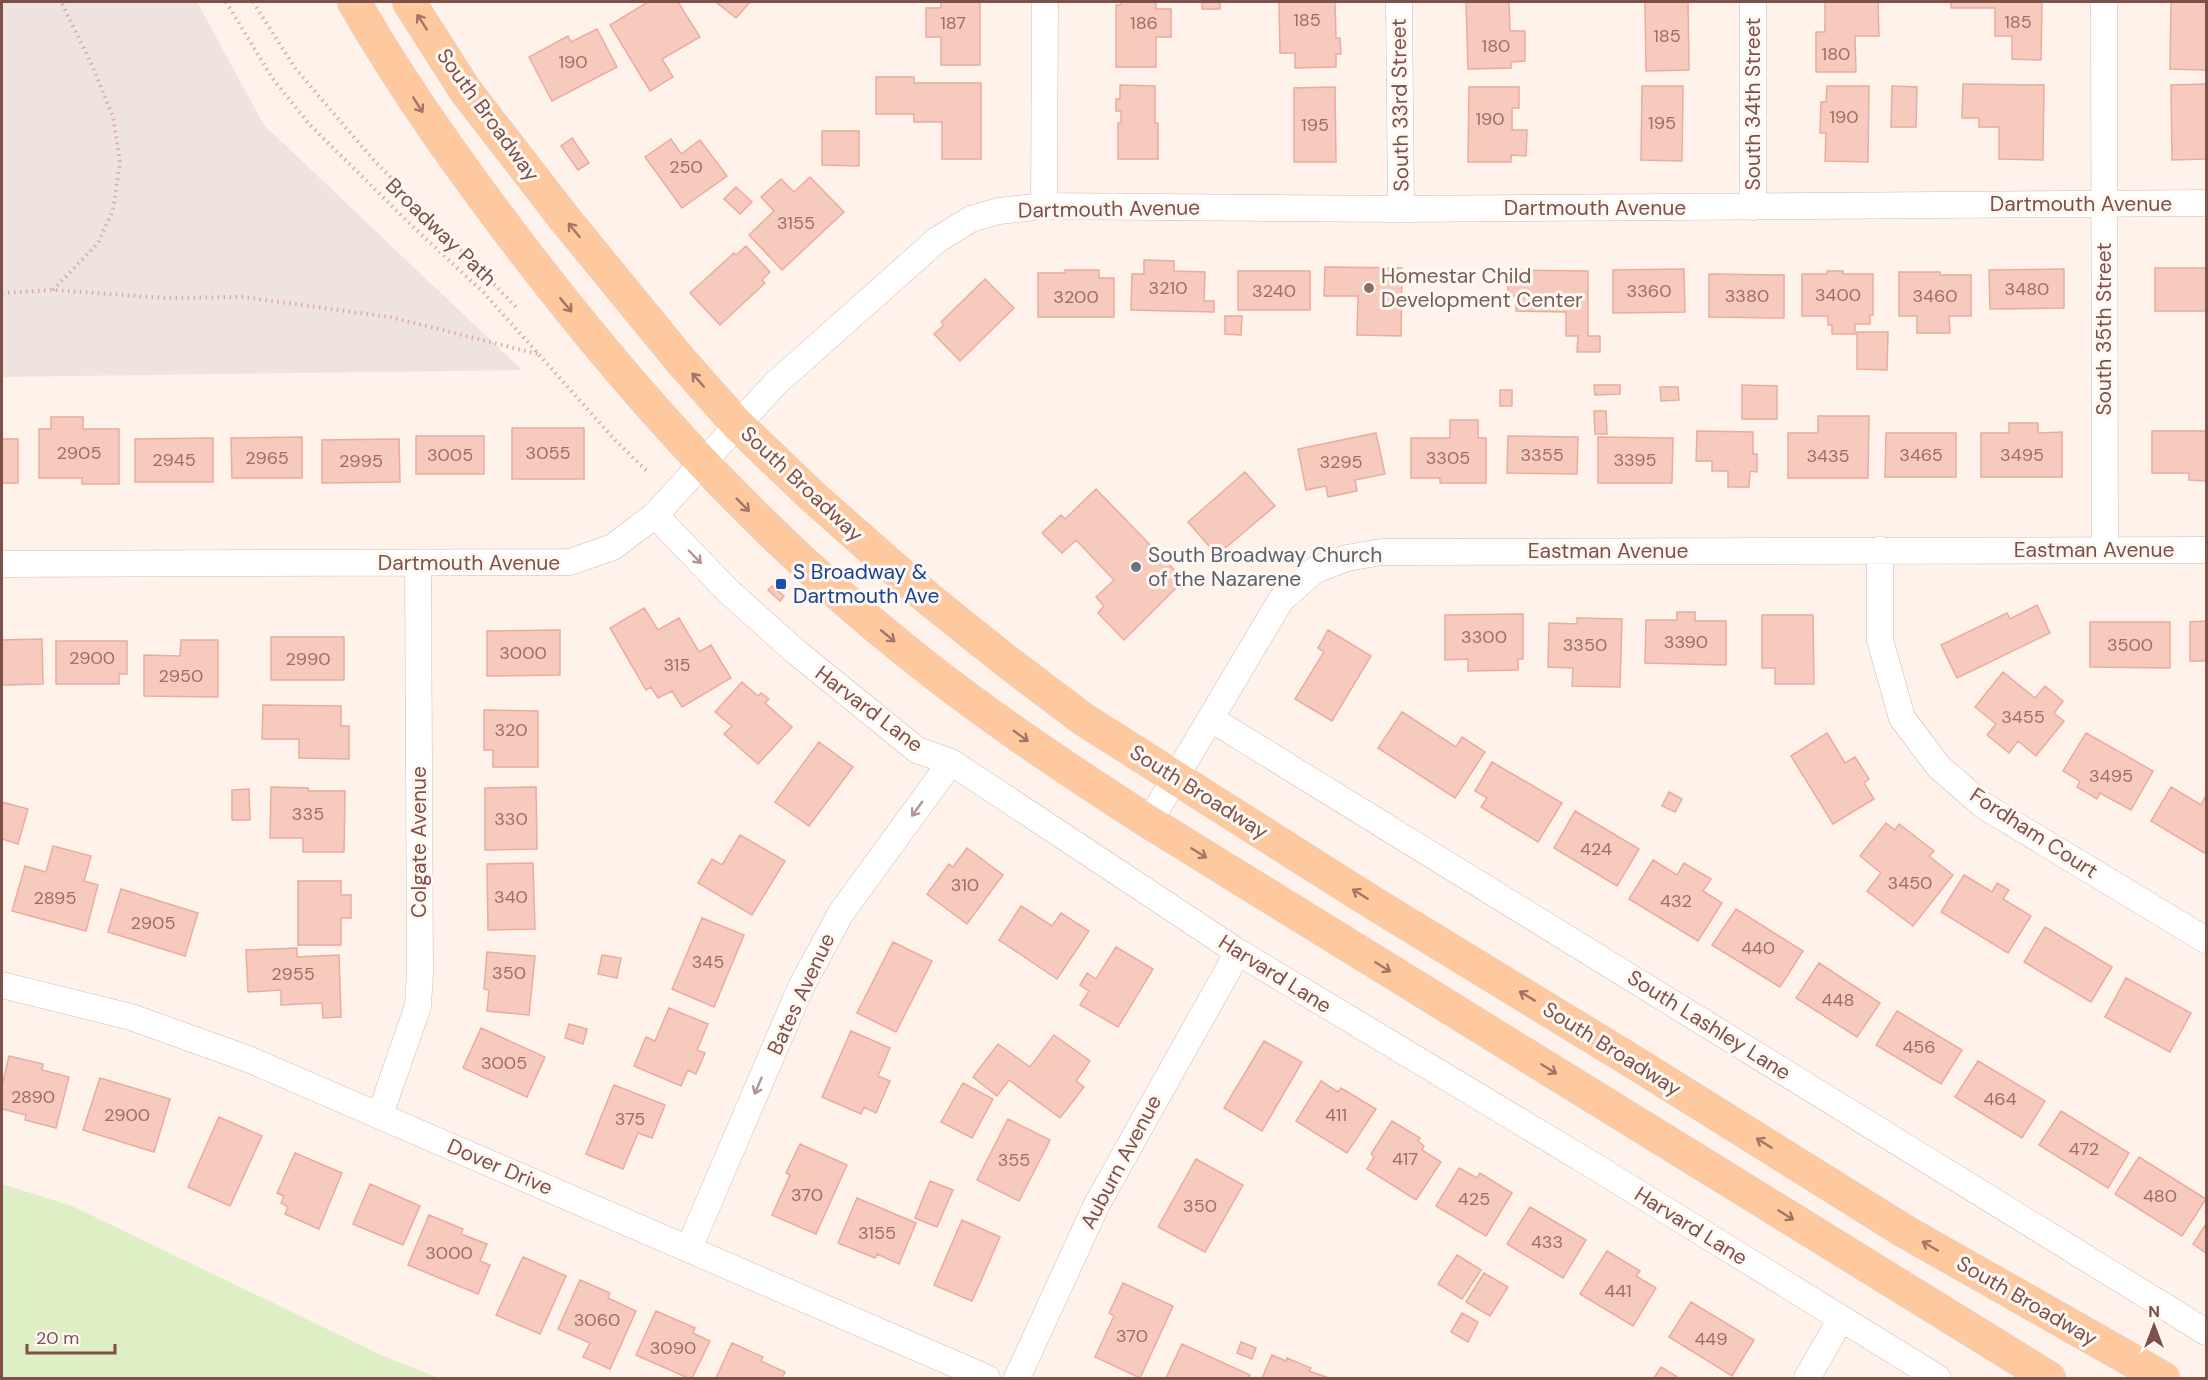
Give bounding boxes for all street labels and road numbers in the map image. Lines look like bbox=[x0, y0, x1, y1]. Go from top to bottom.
street label: South 34th Street bbox=[1739, 17, 1767, 191]
street label: South 33rd Street bbox=[1384, 18, 1416, 192]
street label: South Broadway bbox=[430, 43, 546, 187]
street label: Broadway Path bbox=[379, 172, 503, 292]
street label: Dartmouth Avenue bbox=[1990, 190, 2172, 218]
street label: Dartmouth Avenue bbox=[1018, 193, 1200, 225]
street label: Dartmouth Avenue bbox=[1504, 194, 1686, 222]
street label: South 35th Street bbox=[2090, 242, 2118, 416]
street label: South Broadway bbox=[735, 420, 870, 548]
street label: Eastman Avenue bbox=[2014, 536, 2174, 564]
street label: Eastman Avenue bbox=[1528, 537, 1688, 565]
street label: Dartmouth Avenue bbox=[378, 549, 560, 577]
street label: Harvard Lane bbox=[809, 659, 929, 759]
street label: South Broadway bbox=[1125, 738, 1274, 846]
street label: Colgate Avenue bbox=[405, 766, 433, 918]
street label: Fordham Court bbox=[1965, 781, 2103, 885]
street label: Harvard Lane bbox=[1213, 928, 1337, 1020]
street label: Bates Avenue bbox=[761, 929, 841, 1059]
street label: South Lashley Lane bbox=[1622, 963, 1796, 1087]
street label: South Broadway bbox=[1538, 995, 1687, 1103]
street label: Auburn Avenue bbox=[1074, 1090, 1168, 1234]
street label: Dover Drive bbox=[443, 1132, 557, 1202]
street label: Harvard Lane bbox=[1629, 1180, 1753, 1272]
street label: South Broadway bbox=[1952, 1249, 2103, 1353]

